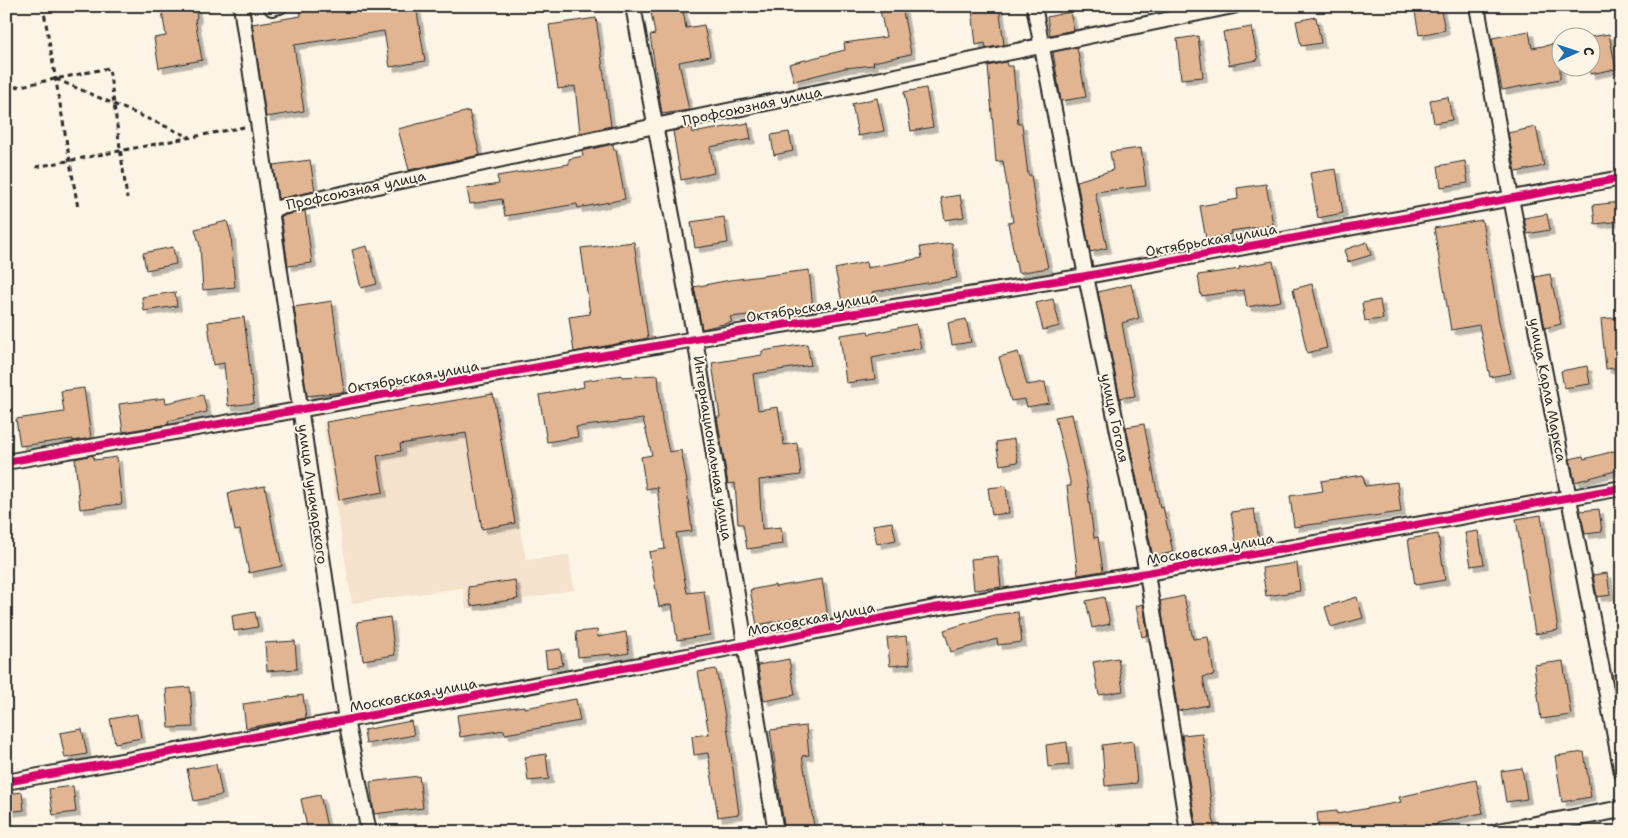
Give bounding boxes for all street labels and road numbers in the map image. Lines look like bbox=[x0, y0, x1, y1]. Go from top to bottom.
street label: Профсоюзная улица bbox=[681, 82, 824, 130]
street label: Профсоюзная улица bbox=[285, 166, 428, 214]
street label: Октябрьская улица bbox=[1144, 220, 1278, 260]
street label: Октябрьская улица bbox=[745, 288, 879, 326]
street label: улица Карла Маркса bbox=[1525, 316, 1571, 464]
street label: Интернациональная улица bbox=[689, 354, 737, 542]
street label: Октябрьская улица bbox=[346, 357, 480, 397]
street label: улица Гоголя bbox=[1097, 372, 1133, 464]
street label: улица Луначарского bbox=[294, 423, 332, 565]
street label: Московская улица bbox=[1145, 529, 1276, 569]
street label: Московская улица bbox=[746, 598, 876, 640]
street label: Московская улица bbox=[348, 674, 478, 716]

